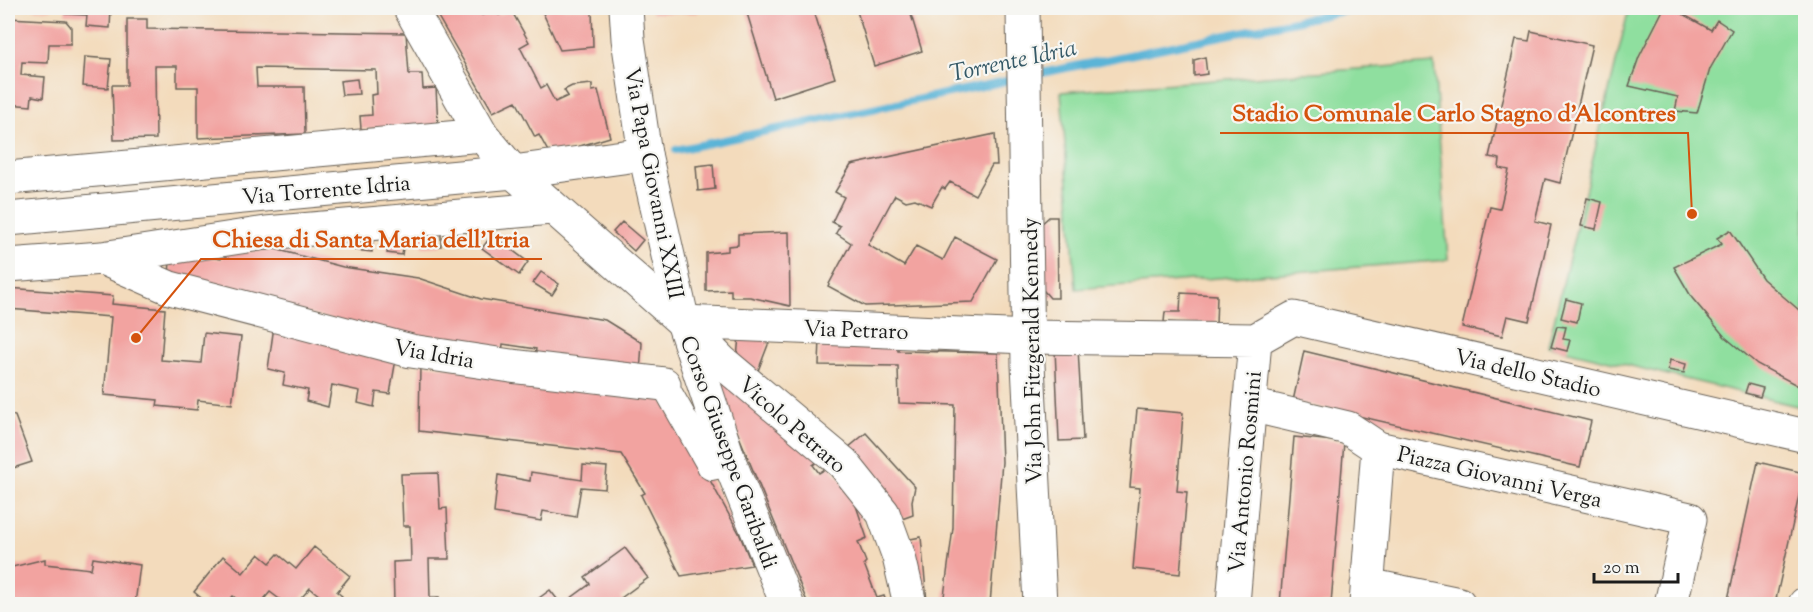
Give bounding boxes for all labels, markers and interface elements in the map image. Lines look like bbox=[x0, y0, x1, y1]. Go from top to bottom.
water label: Torrente Idria bbox=[947, 32, 1080, 92]
street label: Via Papa Giovanni XXIII bbox=[614, 65, 690, 302]
callout: Stadio Comunale Carlo Stagno d'Alcontres bbox=[1220, 91, 1688, 133]
text: Stadio Comunale Carlo Stagno d'Alcontres bbox=[1232, 98, 1676, 132]
street label: Via Torrente Idria bbox=[241, 169, 412, 215]
callout: Chiesa di Santa Maria dell'Itria bbox=[201, 217, 542, 259]
street label: Via John Fitzgerald Kennedy bbox=[1016, 217, 1052, 485]
text: Chiesa di Santa Maria dell'Itria bbox=[212, 224, 531, 258]
street label: Via Petraro bbox=[803, 314, 909, 350]
street label: Corso Giuseppe Garibaldi bbox=[670, 332, 784, 574]
street label: Via Idria bbox=[391, 333, 476, 379]
street label: Via dello Stadio bbox=[1451, 342, 1604, 407]
street label: Vicolo Petraro bbox=[730, 370, 852, 482]
street label: Via Antonio Rosmini bbox=[1222, 370, 1272, 575]
street label: Piazza Giovanni Verga bbox=[1394, 440, 1605, 518]
scale bar bbox=[1594, 546, 1678, 584]
text: 20 m bbox=[1603, 556, 1640, 582]

